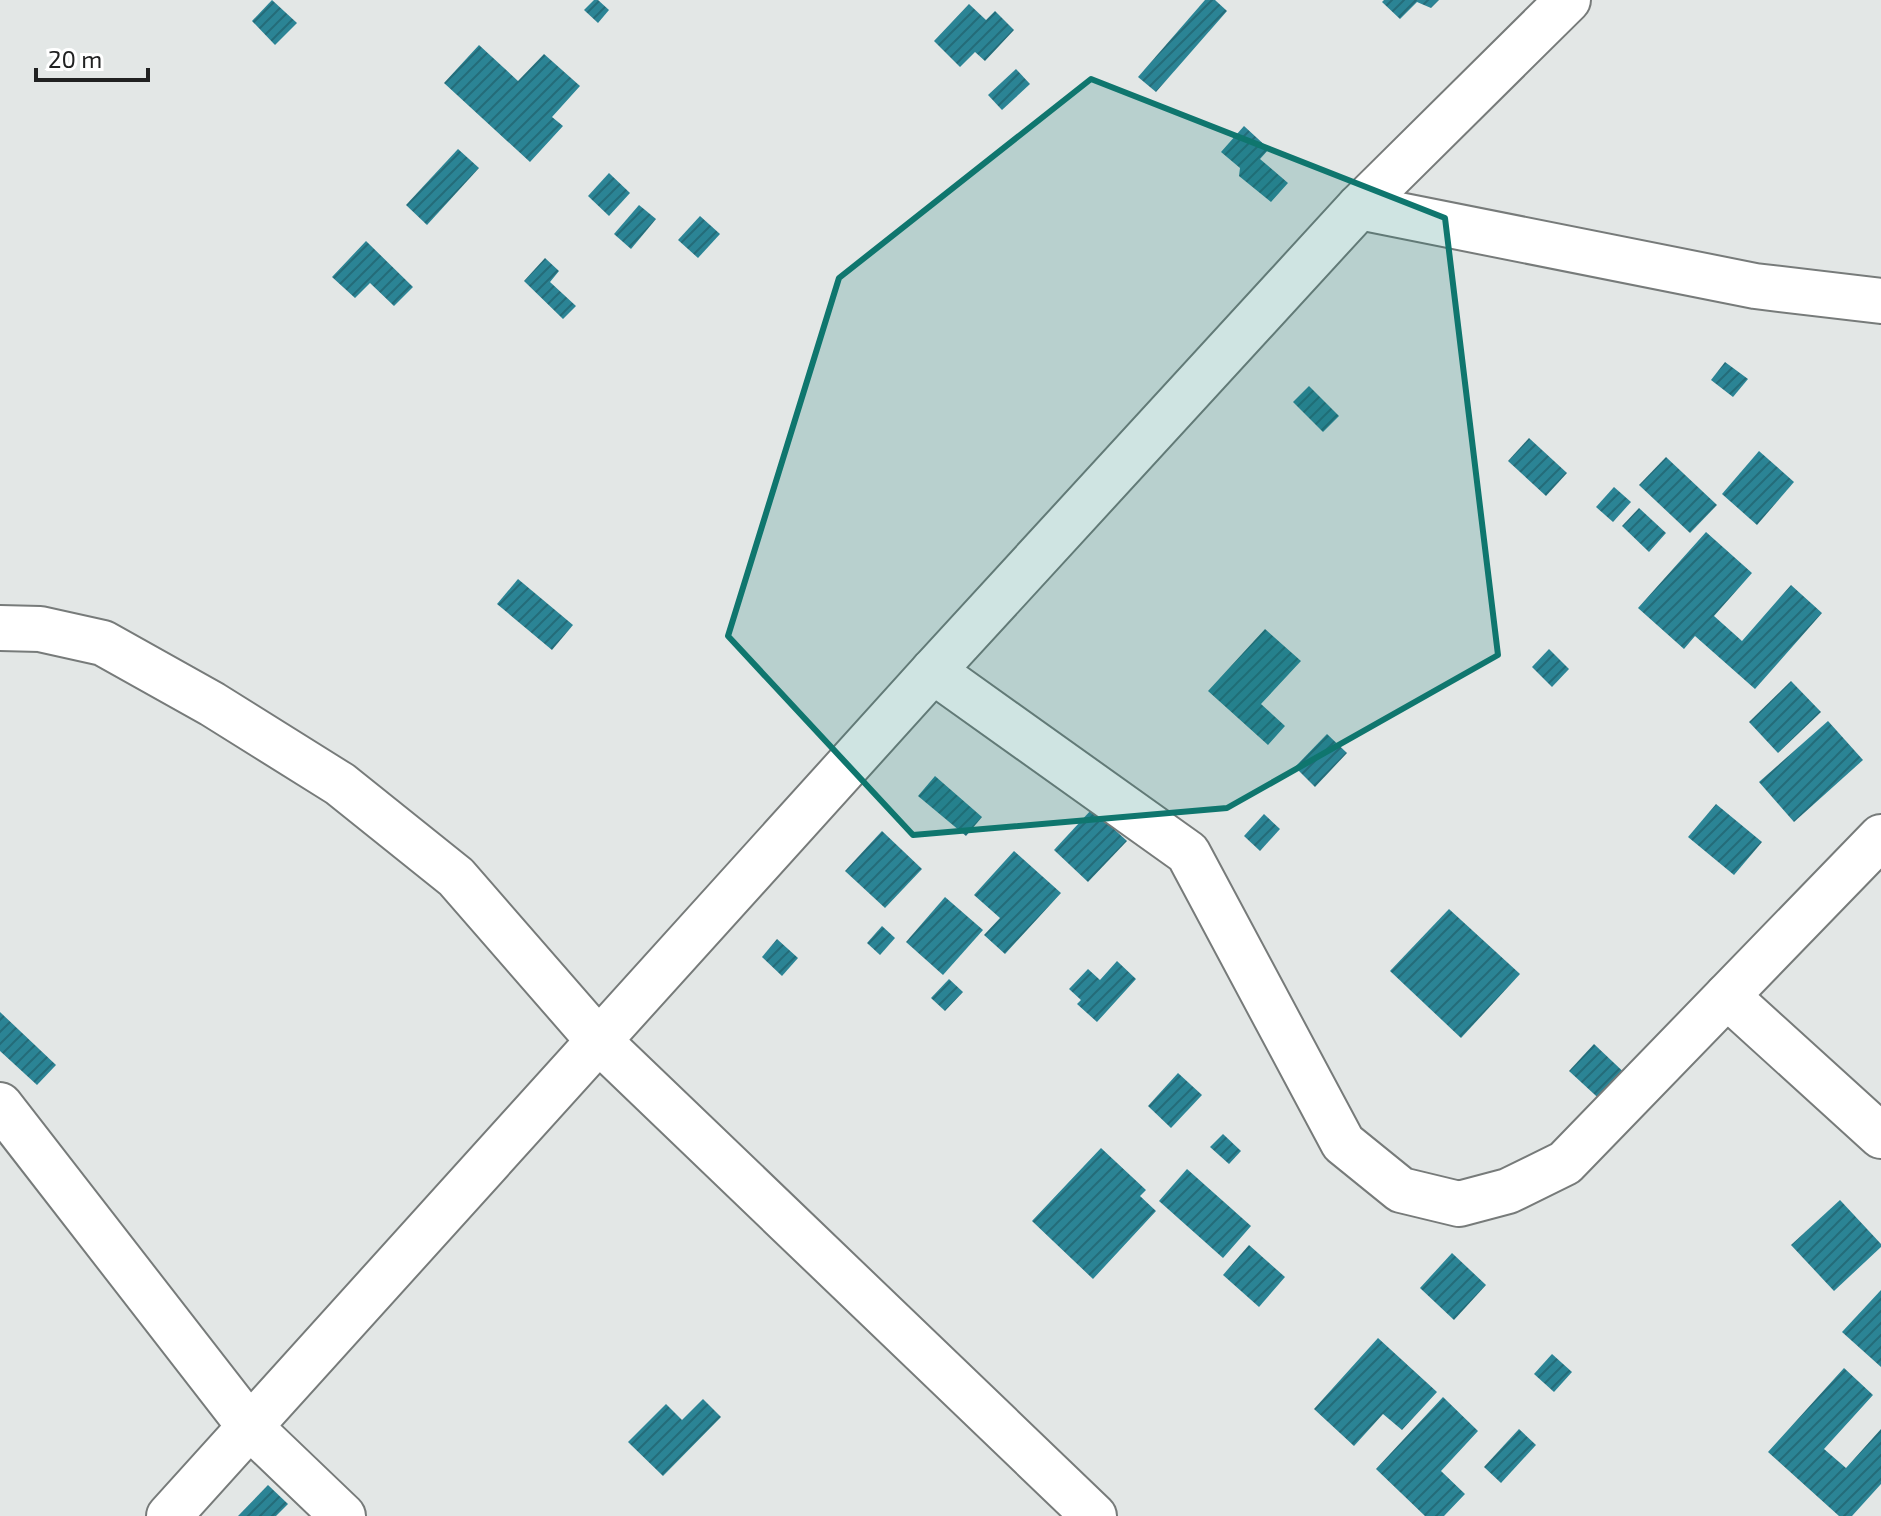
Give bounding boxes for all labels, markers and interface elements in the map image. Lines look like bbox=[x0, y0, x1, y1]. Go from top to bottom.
scale bar bbox=[36, 32, 148, 82]
text: 20 m bbox=[48, 44, 102, 73]

